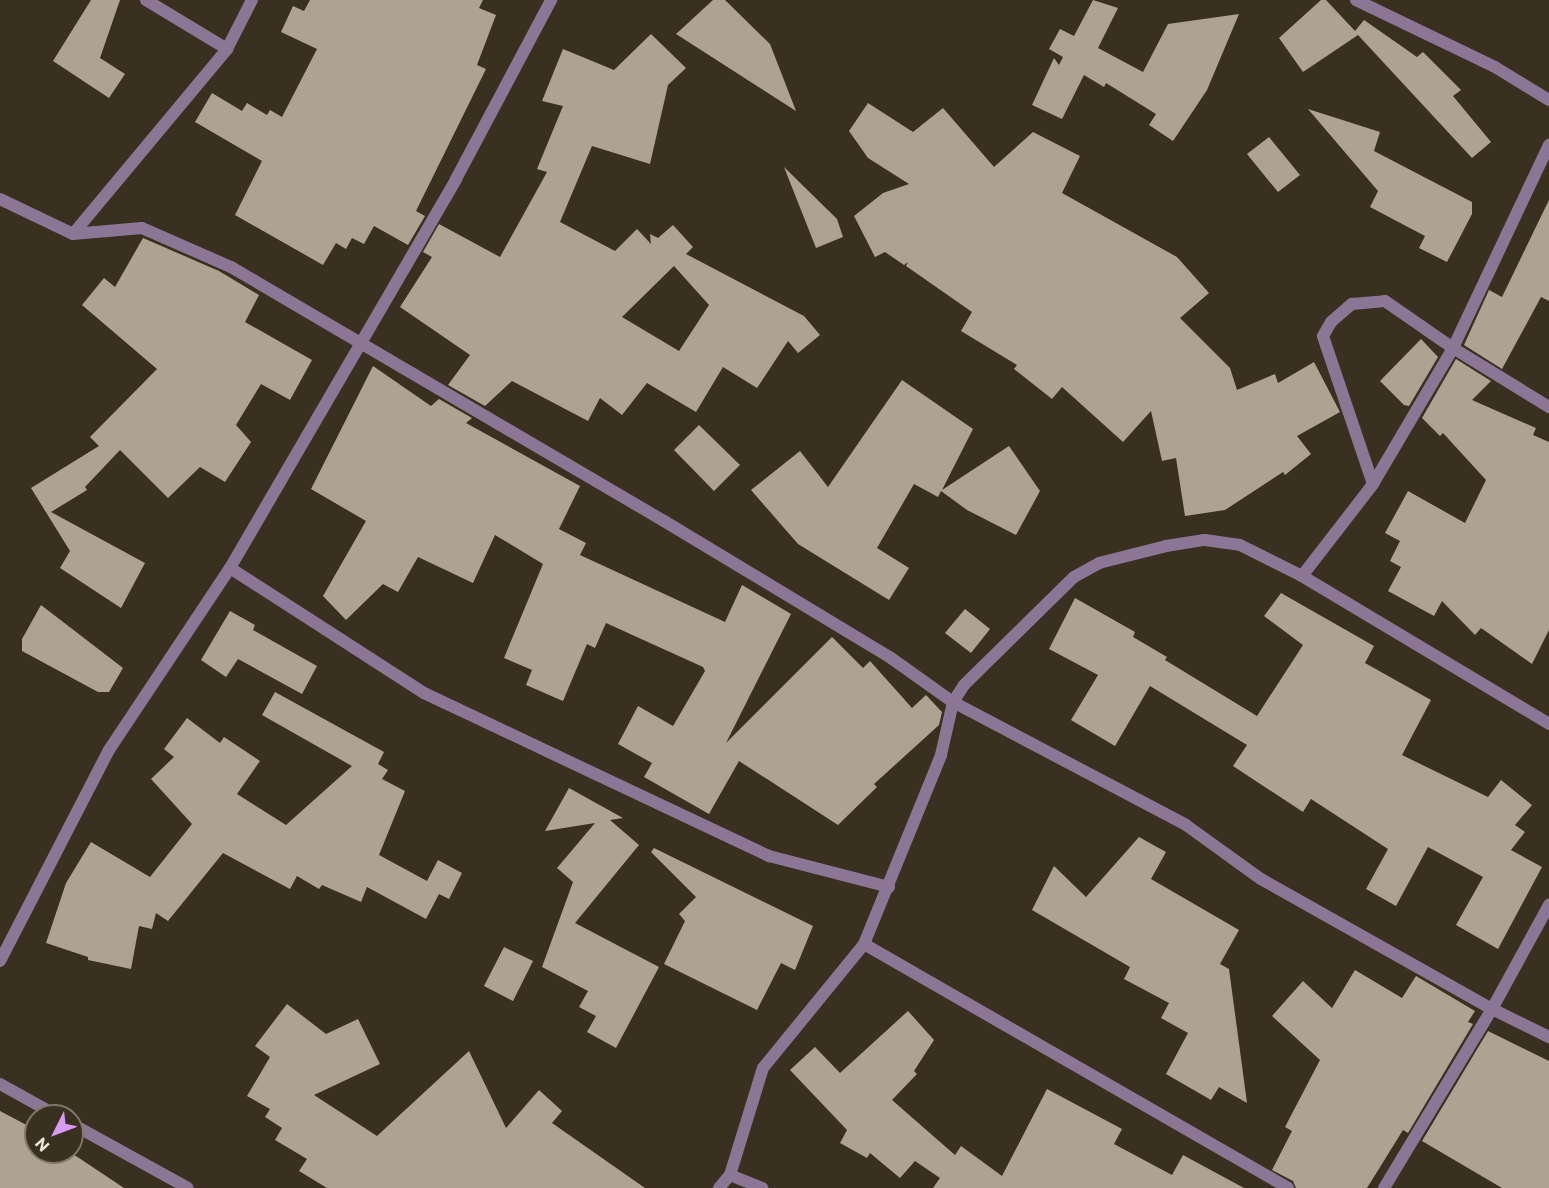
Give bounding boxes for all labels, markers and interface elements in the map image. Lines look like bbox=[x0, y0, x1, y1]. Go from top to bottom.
north arrow bbox=[24, 1104, 84, 1164]
text: N bbox=[31, 1134, 53, 1156]

